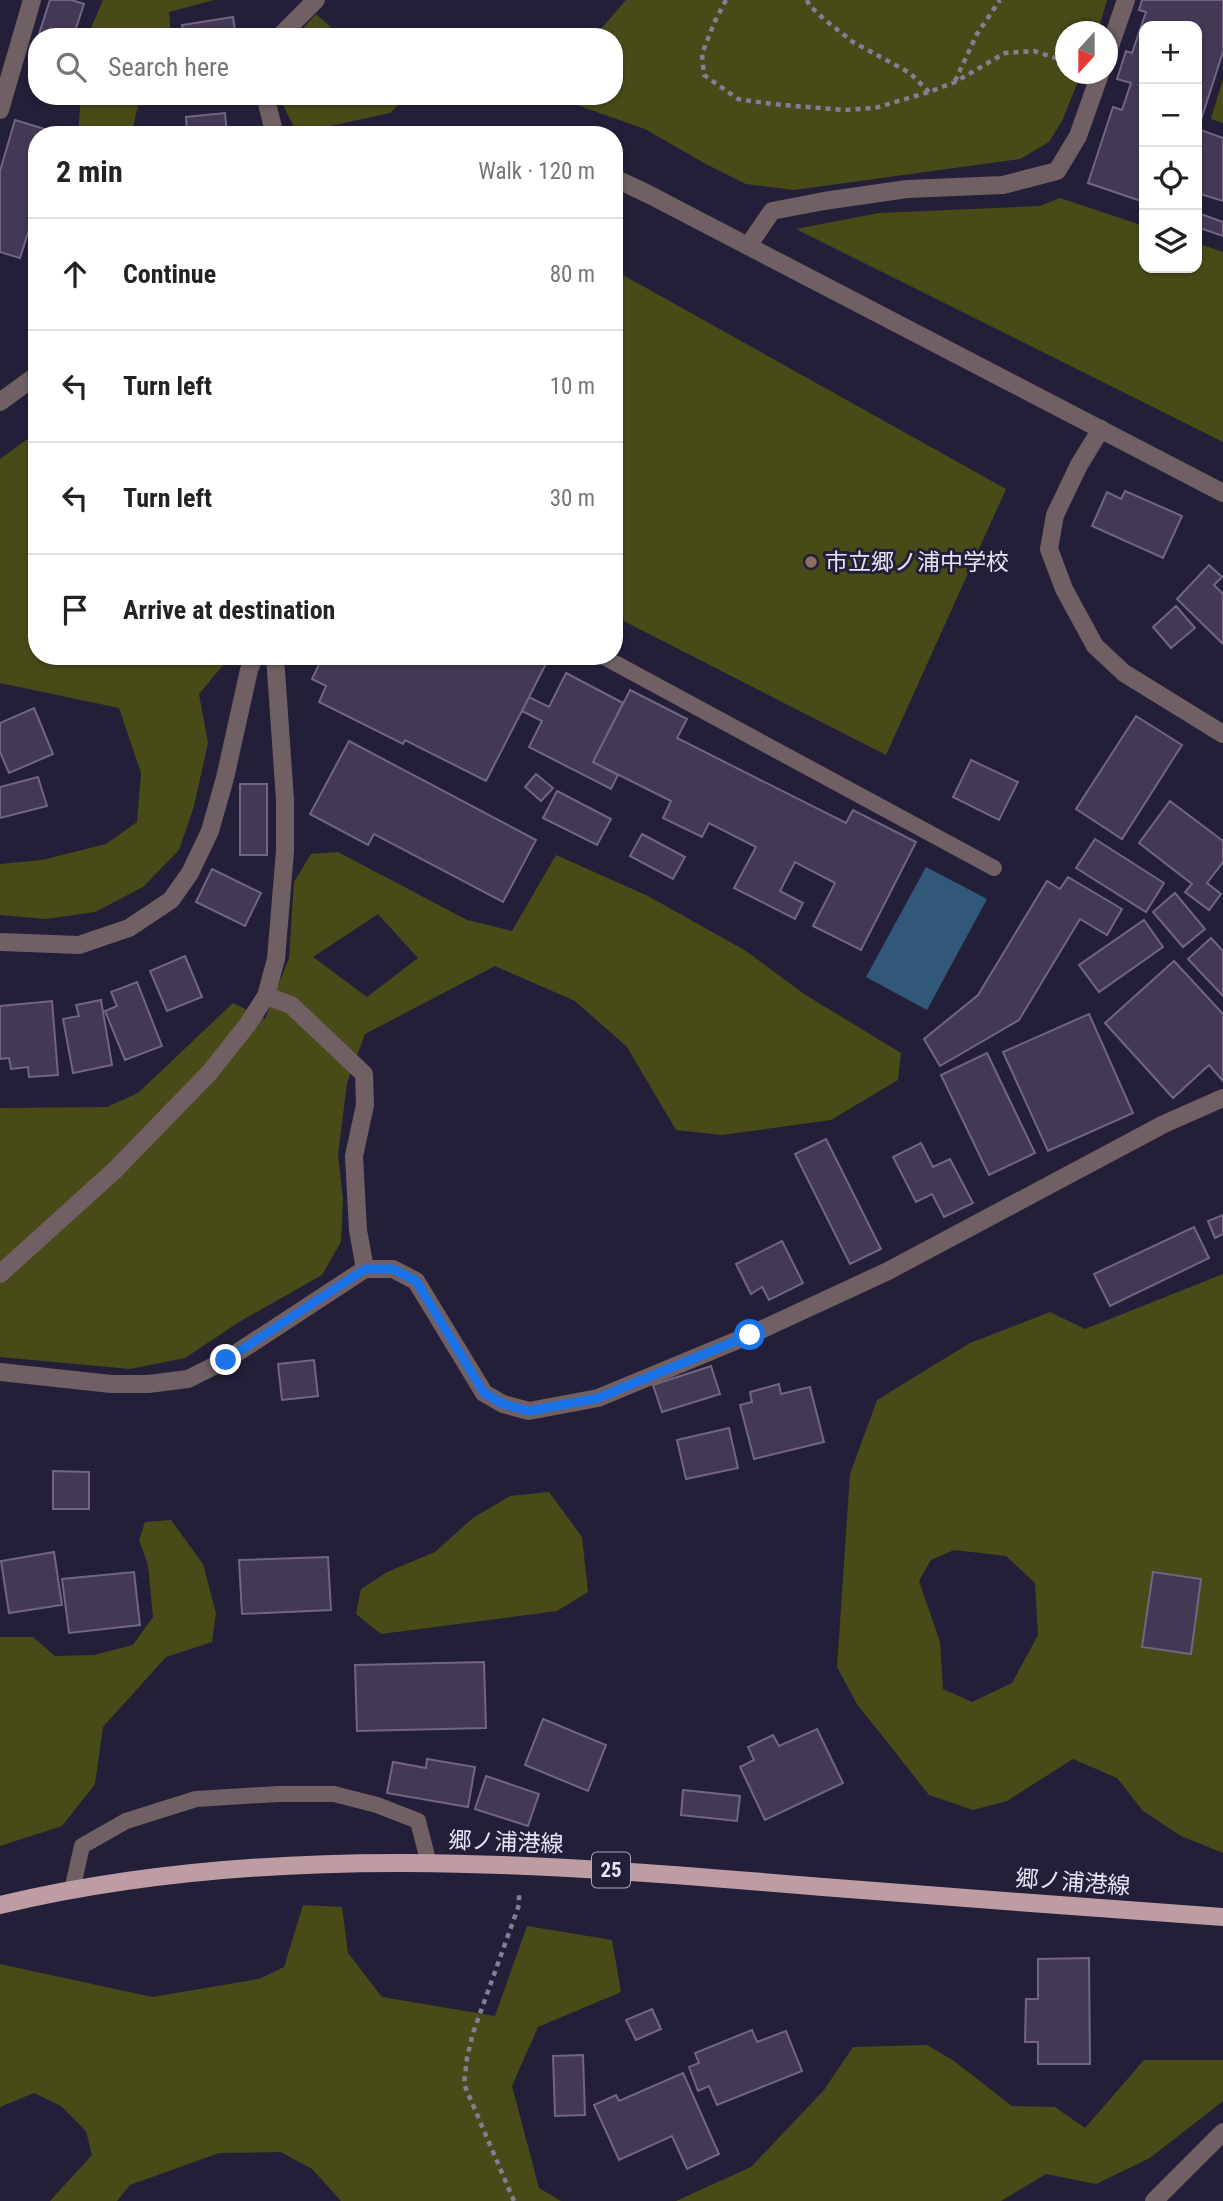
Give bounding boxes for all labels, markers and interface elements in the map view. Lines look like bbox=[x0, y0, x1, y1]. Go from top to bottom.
north arrow bbox=[1055, 21, 1118, 84]
map controls bbox=[1139, 21, 1202, 273]
button: + bbox=[1139, 21, 1202, 84]
search box bbox=[28, 28, 623, 105]
icon: search bbox=[52, 48, 90, 86]
text: Search here bbox=[108, 52, 229, 82]
button: − bbox=[1139, 84, 1202, 147]
button: locate bbox=[1139, 147, 1202, 210]
text: 2 min bbox=[56, 154, 123, 189]
text: Walk · 120 m bbox=[478, 158, 595, 185]
button: layers bbox=[1139, 210, 1202, 273]
icon: ahead bbox=[56, 255, 94, 293]
text: Continue bbox=[123, 259, 216, 289]
text: 80 m bbox=[550, 261, 595, 288]
icon: left bbox=[56, 367, 94, 405]
text: Turn left bbox=[123, 371, 212, 401]
text: 10 m bbox=[550, 373, 595, 400]
icon: left bbox=[56, 479, 94, 517]
text: Turn left bbox=[123, 483, 212, 513]
text: 30 m bbox=[550, 485, 595, 512]
place label: 市立郷ノ浦中学校 bbox=[825, 549, 1009, 576]
marker: 市立郷ノ浦中学校 bbox=[803, 554, 819, 570]
icon: arrive bbox=[56, 591, 94, 629]
text: Arrive at destination bbox=[123, 595, 335, 625]
route start bbox=[734, 1319, 765, 1350]
route end bbox=[210, 1344, 241, 1375]
street label: 郷ノ浦港線 bbox=[448, 1827, 564, 1858]
road number: 25 bbox=[592, 1853, 630, 1888]
street label: 郷ノ浦港線 bbox=[1015, 1865, 1131, 1900]

